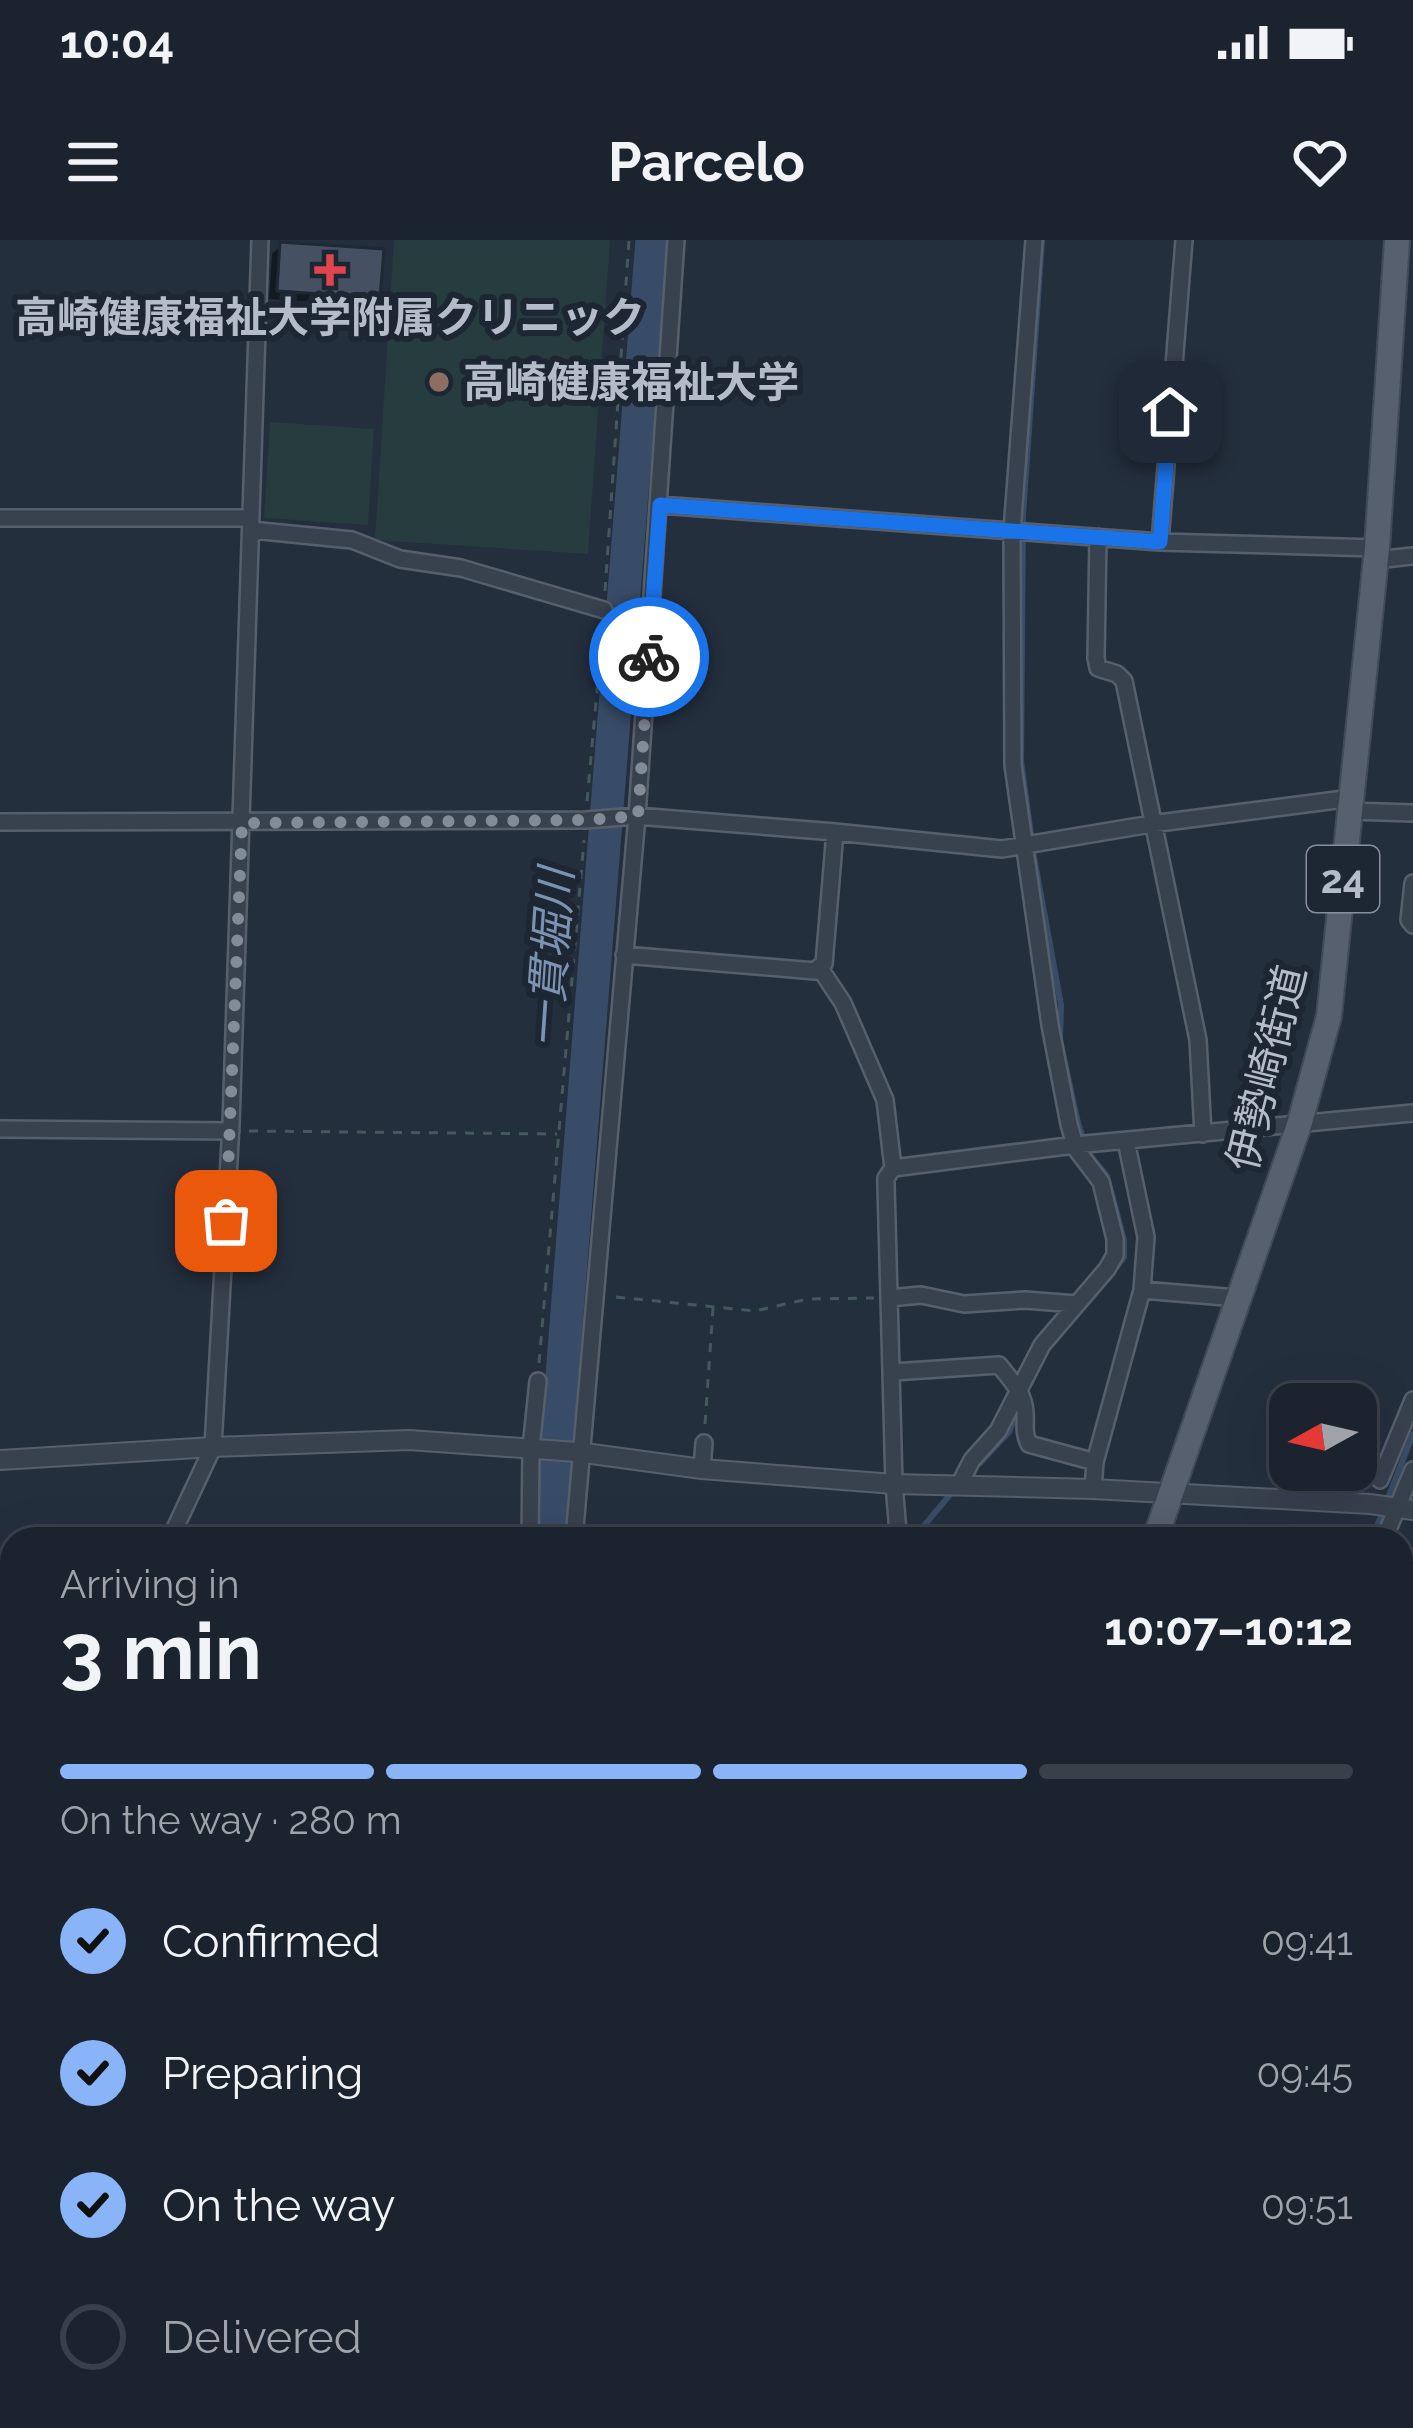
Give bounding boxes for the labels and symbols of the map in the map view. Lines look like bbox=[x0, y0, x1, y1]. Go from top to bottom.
marker: 高崎健康福祉大学附属クリニック bbox=[314, 254, 346, 286]
place label: 高崎健康福祉大学附属クリニック bbox=[15, 293, 645, 342]
place label: 高崎健康福祉大学 bbox=[463, 358, 799, 407]
pin bbox=[1119, 361, 1221, 463]
marker: 高崎健康福祉大学 bbox=[426, 369, 452, 395]
courier bbox=[589, 597, 709, 717]
road number: 24 bbox=[1307, 846, 1379, 912]
water label: 一貫堀川 bbox=[518, 862, 583, 1050]
street label: 伊勢崎街道 bbox=[1217, 960, 1316, 1176]
pin bbox=[175, 1170, 277, 1272]
north arrow bbox=[1269, 1383, 1377, 1491]

